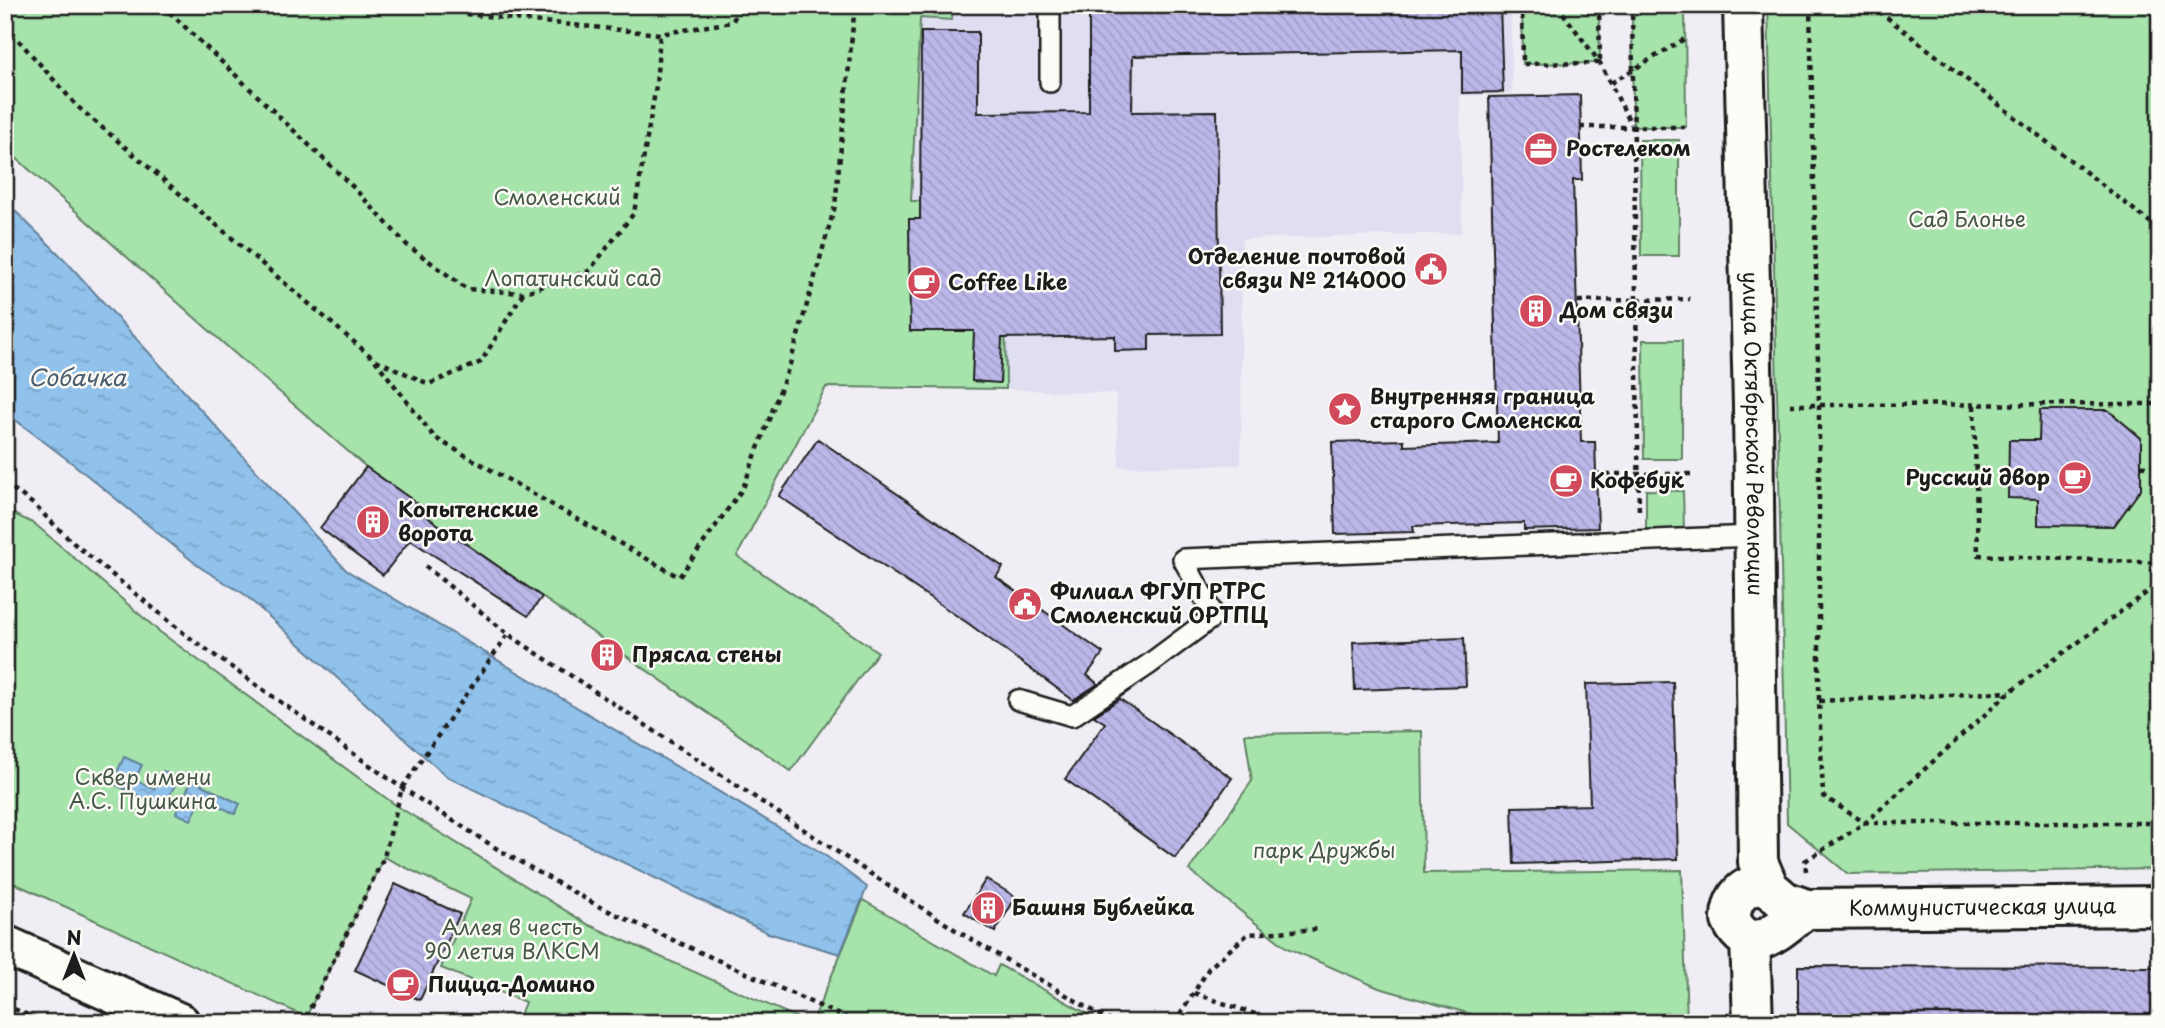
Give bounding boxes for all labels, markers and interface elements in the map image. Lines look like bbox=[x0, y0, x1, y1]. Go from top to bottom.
office icon: Ростелеком bbox=[1522, 130, 1560, 168]
place label: Ростелеком bbox=[1566, 131, 1691, 163]
park label: Смоленский bbox=[493, 180, 621, 212]
park label: Сад Блонье bbox=[1908, 202, 2026, 234]
place label: Отделение почтовой связи № 214000 bbox=[1188, 239, 1406, 295]
public building icon: Отделение почтовой связи № 214000 bbox=[1412, 250, 1450, 288]
park label: Лопатинский сад bbox=[484, 261, 662, 293]
cafe icon: Coffee Like bbox=[905, 264, 943, 302]
place label: Coffee Like bbox=[948, 265, 1067, 297]
street label: улица Октябрьской Революции bbox=[1736, 271, 1773, 596]
building icon: Дом связи bbox=[1517, 292, 1555, 330]
place label: Дом связи bbox=[1559, 293, 1673, 325]
water label: Собачка bbox=[28, 359, 126, 394]
place label: Внутренняя граница старого Смоленска bbox=[1370, 379, 1595, 435]
place icon: Внутренняя граница старого Смоленска bbox=[1326, 390, 1364, 428]
cafe icon: Русский двор bbox=[2056, 459, 2094, 497]
place label: Русский двор bbox=[1906, 460, 2050, 492]
cafe icon: Кофебук bbox=[1547, 462, 1585, 500]
place label: Кофебук bbox=[1590, 463, 1684, 495]
place label: Копытенские ворота bbox=[398, 492, 539, 548]
building icon: Копытенские ворота bbox=[354, 503, 392, 541]
place label: Филиал ФГУП РТРС Смоленский ОРТПЦ bbox=[1050, 574, 1268, 630]
public building icon: Филиал ФГУП РТРС Смоленский ОРТПЦ bbox=[1006, 585, 1044, 623]
building icon: Прясла стены bbox=[588, 636, 626, 674]
place label: Прясла стены bbox=[632, 637, 782, 669]
park label: Cквер имени А.С. Пушкина bbox=[69, 760, 218, 816]
park label: парк Дружбы bbox=[1253, 833, 1395, 865]
street label: Коммунистическая улица bbox=[1849, 888, 2117, 923]
building icon: Башня Бублейка bbox=[969, 889, 1007, 927]
place label: Башня Бублейка bbox=[1012, 890, 1194, 922]
park label: Аллея в честь 90 летия ВЛКСМ bbox=[424, 910, 600, 966]
north arrow bbox=[38, 920, 108, 990]
text: N bbox=[66, 923, 82, 951]
cafe icon: Пицца-Домино bbox=[384, 966, 422, 1004]
place label: Пицца-Домино bbox=[428, 967, 595, 999]

